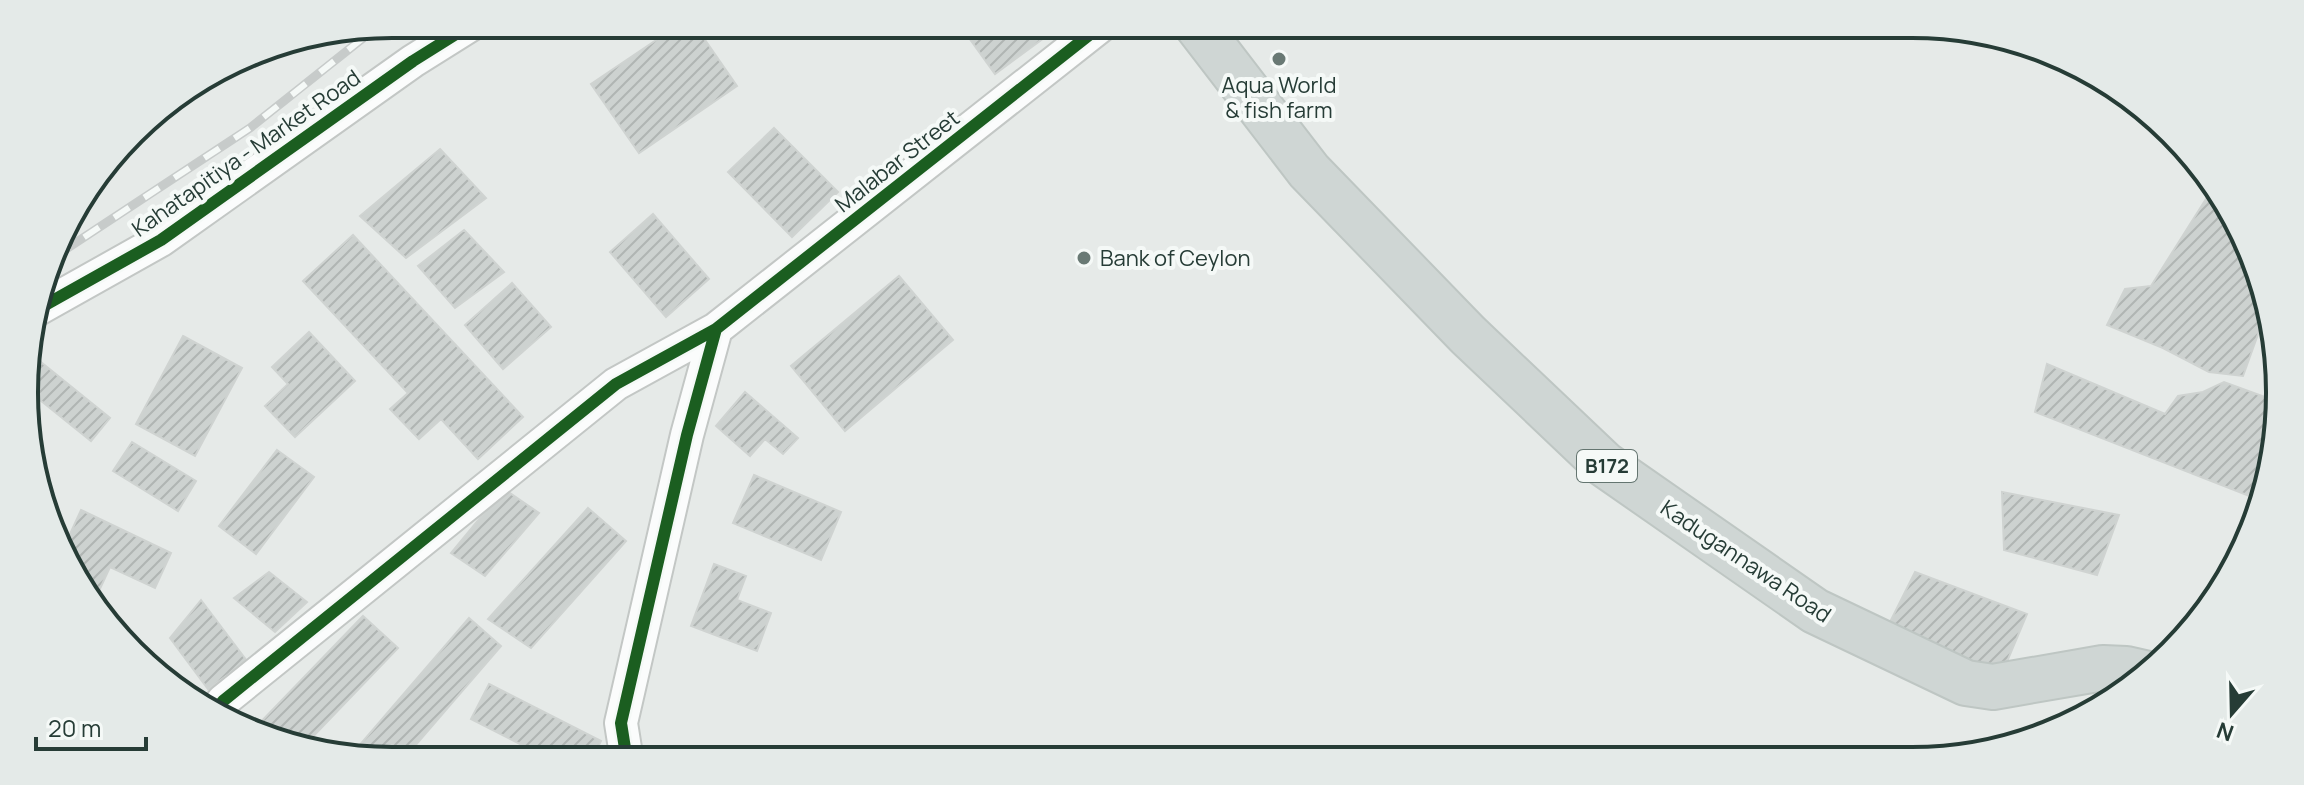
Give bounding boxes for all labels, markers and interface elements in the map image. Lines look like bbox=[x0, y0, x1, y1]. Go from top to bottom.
marker: Aqua World & fish farm bbox=[1270, 50, 1288, 68]
street label: Kahatapitiya - Market Road bbox=[126, 63, 366, 243]
place label: Aqua World & fish farm bbox=[1221, 70, 1337, 125]
street label: Malabar Street bbox=[829, 103, 966, 219]
place label: Bank of Ceylon bbox=[1100, 243, 1251, 273]
marker: Bank of Ceylon bbox=[1075, 249, 1093, 267]
road number: B172 bbox=[1577, 450, 1637, 482]
street label: Kadugannawa Road bbox=[1655, 493, 1837, 629]
north arrow bbox=[2192, 673, 2272, 753]
scale bar bbox=[36, 701, 146, 751]
text: 20 m bbox=[48, 711, 101, 744]
text: N bbox=[2213, 715, 2238, 749]

